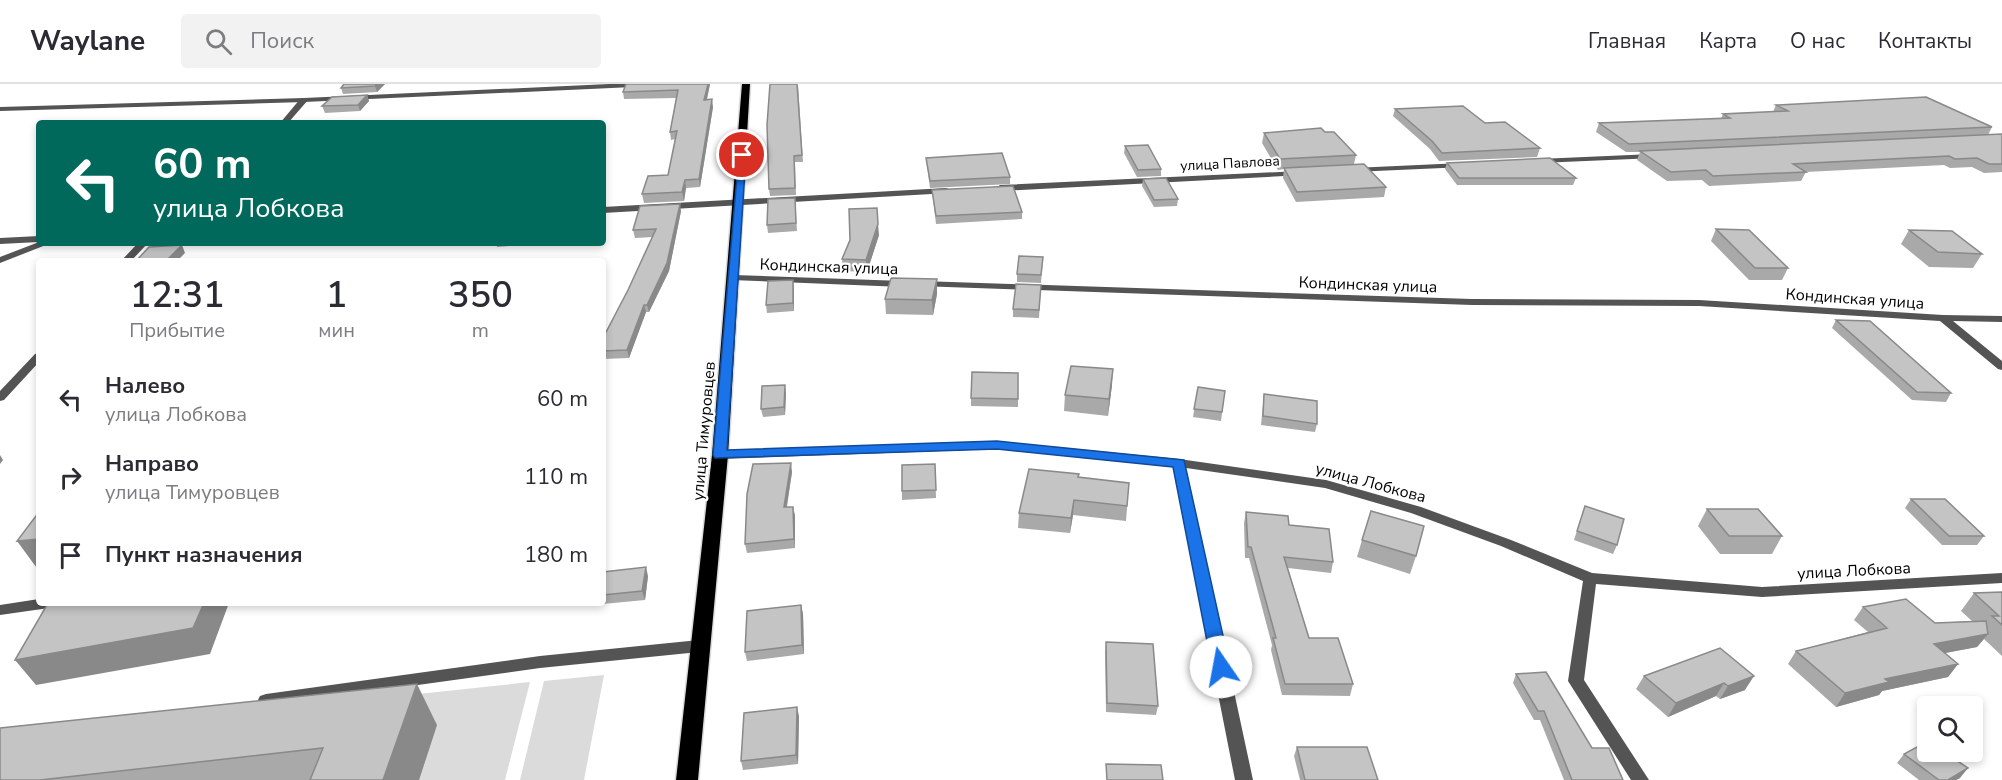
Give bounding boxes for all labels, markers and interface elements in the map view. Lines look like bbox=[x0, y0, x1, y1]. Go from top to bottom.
search box bbox=[181, 14, 601, 68]
text: Waylane bbox=[30, 22, 145, 60]
icon: search bbox=[202, 25, 235, 58]
text: Поиск bbox=[250, 26, 314, 56]
text: Главная bbox=[1588, 27, 1666, 55]
text: Карта bbox=[1699, 27, 1757, 55]
text: О нас bbox=[1790, 27, 1845, 55]
text: Контакты bbox=[1878, 27, 1972, 55]
pin bbox=[716, 129, 767, 180]
text: 60 m bbox=[153, 136, 252, 193]
icon: arrive bbox=[725, 138, 758, 171]
icon: left bbox=[54, 144, 132, 222]
street label: улица Павлова bbox=[1180, 151, 1280, 176]
text: улица Лобкова bbox=[153, 190, 345, 227]
street label: Кондинская улица bbox=[759, 254, 899, 280]
text: 12:31 bbox=[130, 271, 225, 320]
text: 1 bbox=[326, 271, 347, 320]
text: 350 bbox=[448, 271, 513, 320]
street label: Кондинская улица bbox=[1298, 272, 1438, 298]
street label: Кондинская улица bbox=[1785, 283, 1925, 315]
text: Прибытие bbox=[129, 317, 225, 344]
text: мин bbox=[318, 317, 355, 344]
text: m bbox=[472, 317, 489, 344]
street label: улица Тимуровцев bbox=[687, 360, 721, 502]
text: Налево bbox=[105, 371, 185, 401]
icon: left bbox=[54, 383, 87, 416]
text: 60 m bbox=[537, 384, 588, 414]
text: улица Лобкова bbox=[105, 401, 247, 428]
text: Направо bbox=[105, 449, 199, 479]
street label: улица Лобкова bbox=[1313, 458, 1428, 508]
icon: right bbox=[54, 461, 87, 494]
text: 110 m bbox=[524, 462, 588, 492]
text: улица Тимуровцев bbox=[105, 479, 280, 506]
icon: arrive bbox=[54, 539, 87, 572]
text: Пункт назначения bbox=[105, 540, 303, 570]
text: 180 m bbox=[524, 540, 588, 570]
street label: улица Лобкова bbox=[1797, 557, 1911, 585]
position arrow bbox=[1189, 635, 1253, 699]
map controls bbox=[1917, 696, 1983, 762]
button: search bbox=[1917, 696, 1983, 762]

